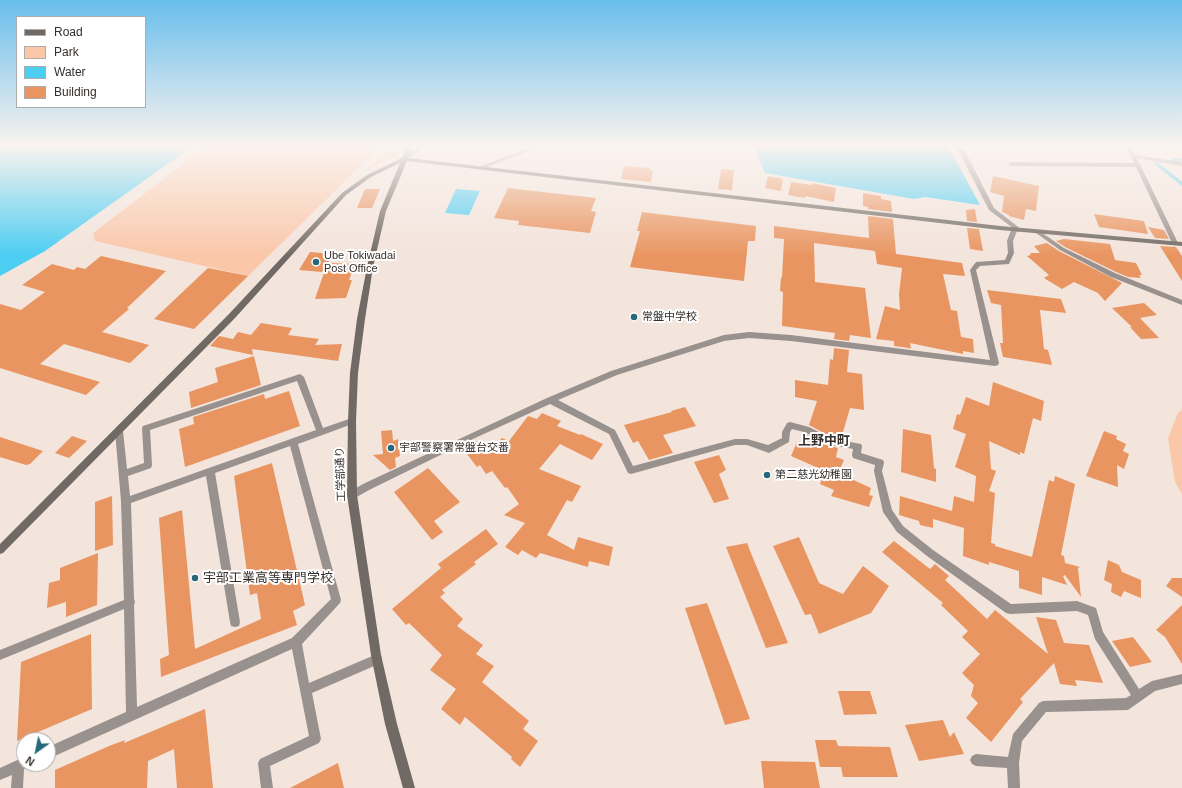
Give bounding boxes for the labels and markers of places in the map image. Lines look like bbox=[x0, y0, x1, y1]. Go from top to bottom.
place label: Ube Tokiwadai Post Office bbox=[324, 249, 396, 275]
marker: Ube Tokiwadai Post Office bbox=[311, 257, 321, 267]
place label: 常盤中学校 bbox=[642, 310, 697, 324]
marker: 常盤中学校 bbox=[629, 312, 639, 322]
place label: 宇部警察署常盤台交番 bbox=[399, 441, 509, 455]
marker: 宇部警察署常盤台交番 bbox=[386, 443, 396, 453]
place label: 第二慈光幼稚園 bbox=[775, 468, 852, 482]
marker: 第二慈光幼稚園 bbox=[762, 470, 772, 480]
place label: 宇部工業高等専門学校 bbox=[203, 570, 333, 586]
marker: 宇部工業高等専門学校 bbox=[190, 573, 200, 583]

